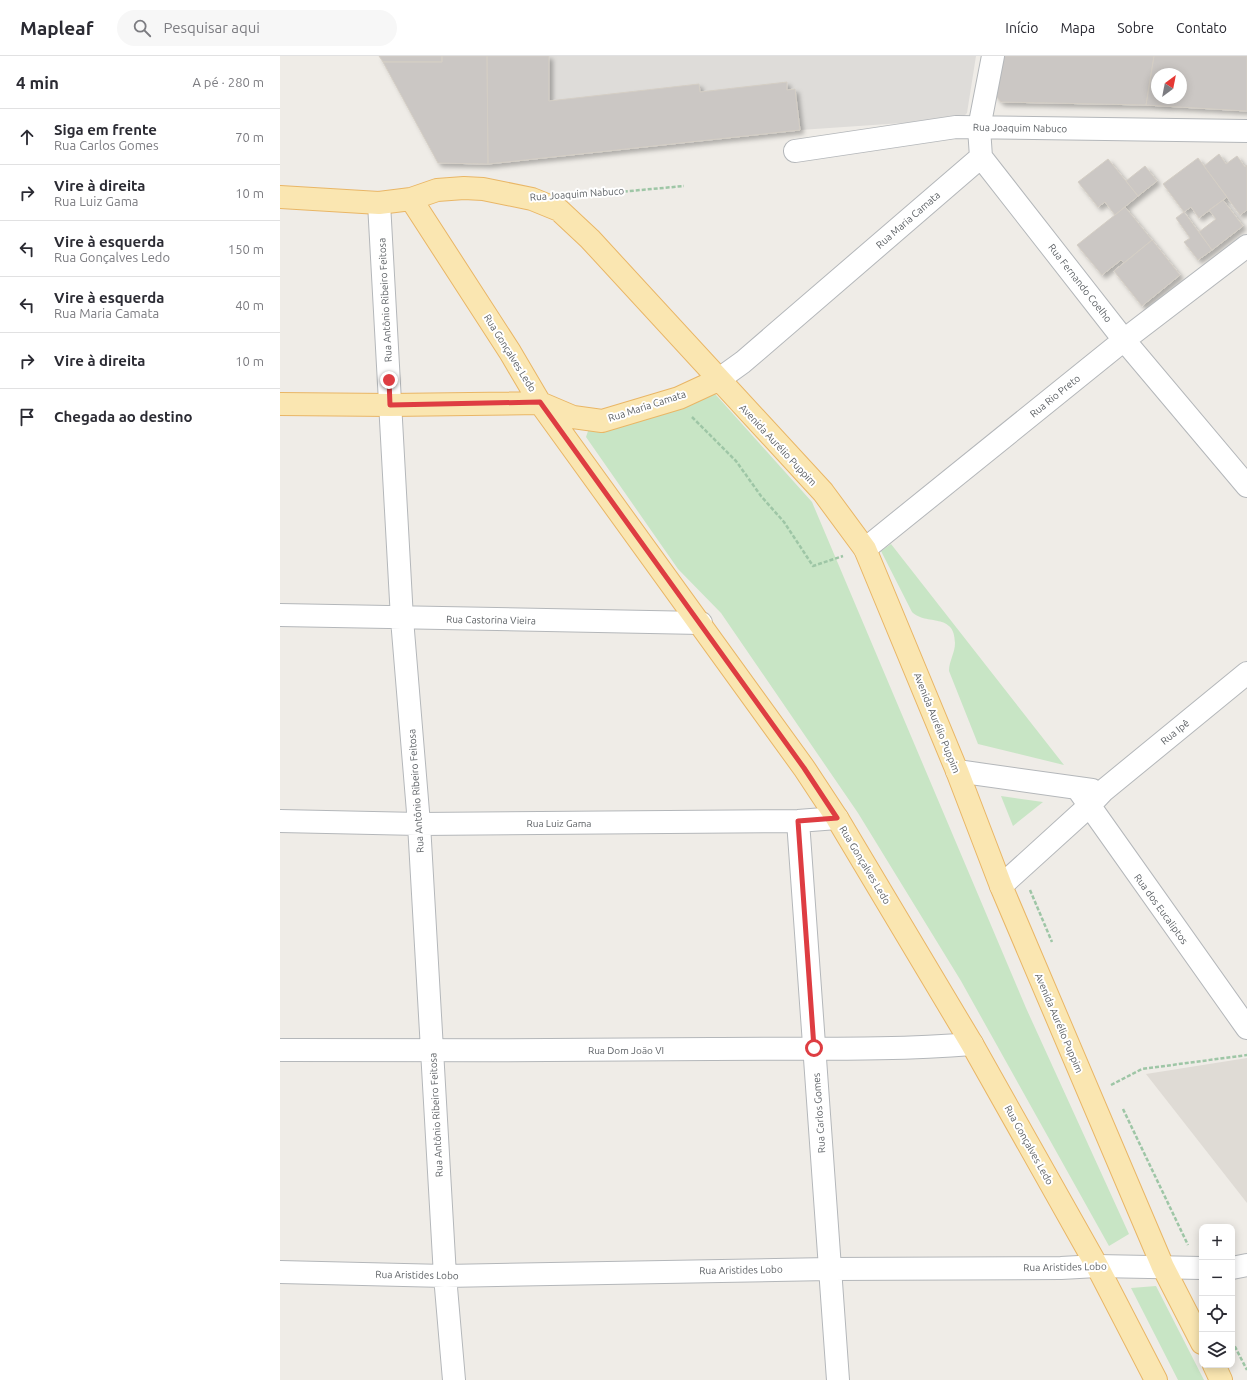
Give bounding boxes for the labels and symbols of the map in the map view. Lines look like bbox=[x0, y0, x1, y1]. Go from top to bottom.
north arrow bbox=[1151, 68, 1187, 104]
street label: Rua Joaquim Nabuco bbox=[973, 122, 1067, 134]
street label: Rua Joaquim Nabuco bbox=[529, 185, 625, 203]
street label: Rua Maria Camata bbox=[874, 189, 942, 251]
street label: Rua Antônio Ribeiro Feitosa bbox=[376, 238, 394, 362]
street label: Rua Fernando Coelho bbox=[1046, 242, 1114, 324]
street label: Rua Gonçalves Ledo bbox=[482, 312, 538, 394]
route end bbox=[380, 371, 398, 389]
street label: Rua Rio Preto bbox=[1028, 372, 1082, 420]
street label: Rua Maria Camata bbox=[607, 388, 687, 424]
street label: Avenida Aurélio Puppim bbox=[737, 402, 819, 488]
street label: Rua Castorina Vieira bbox=[446, 614, 536, 626]
street label: Avenida Aurélio Puppim bbox=[912, 671, 962, 775]
street label: Rua Ipê bbox=[1159, 717, 1191, 747]
street label: Rua Antônio Ribeiro Feitosa bbox=[406, 729, 426, 853]
street label: Rua Luiz Gama bbox=[526, 818, 592, 829]
street label: Rua Gonçalves Ledo bbox=[837, 824, 893, 906]
street label: Rua dos Eucaliptos bbox=[1132, 872, 1190, 946]
street label: Avenida Aurélio Puppim bbox=[1033, 971, 1085, 1075]
route start bbox=[805, 1039, 823, 1057]
street label: Rua Dom João VI bbox=[588, 1045, 664, 1056]
street label: Rua Antônio Ribeiro Feitosa bbox=[427, 1053, 445, 1177]
street label: Rua Carlos Gomes bbox=[811, 1072, 827, 1154]
street label: Rua Gonçalves Ledo bbox=[1003, 1103, 1056, 1187]
street label: Rua Aristides Lobo bbox=[1023, 1261, 1107, 1273]
street label: Rua Aristides Lobo bbox=[699, 1264, 783, 1276]
street label: Rua Aristides Lobo bbox=[375, 1269, 459, 1281]

